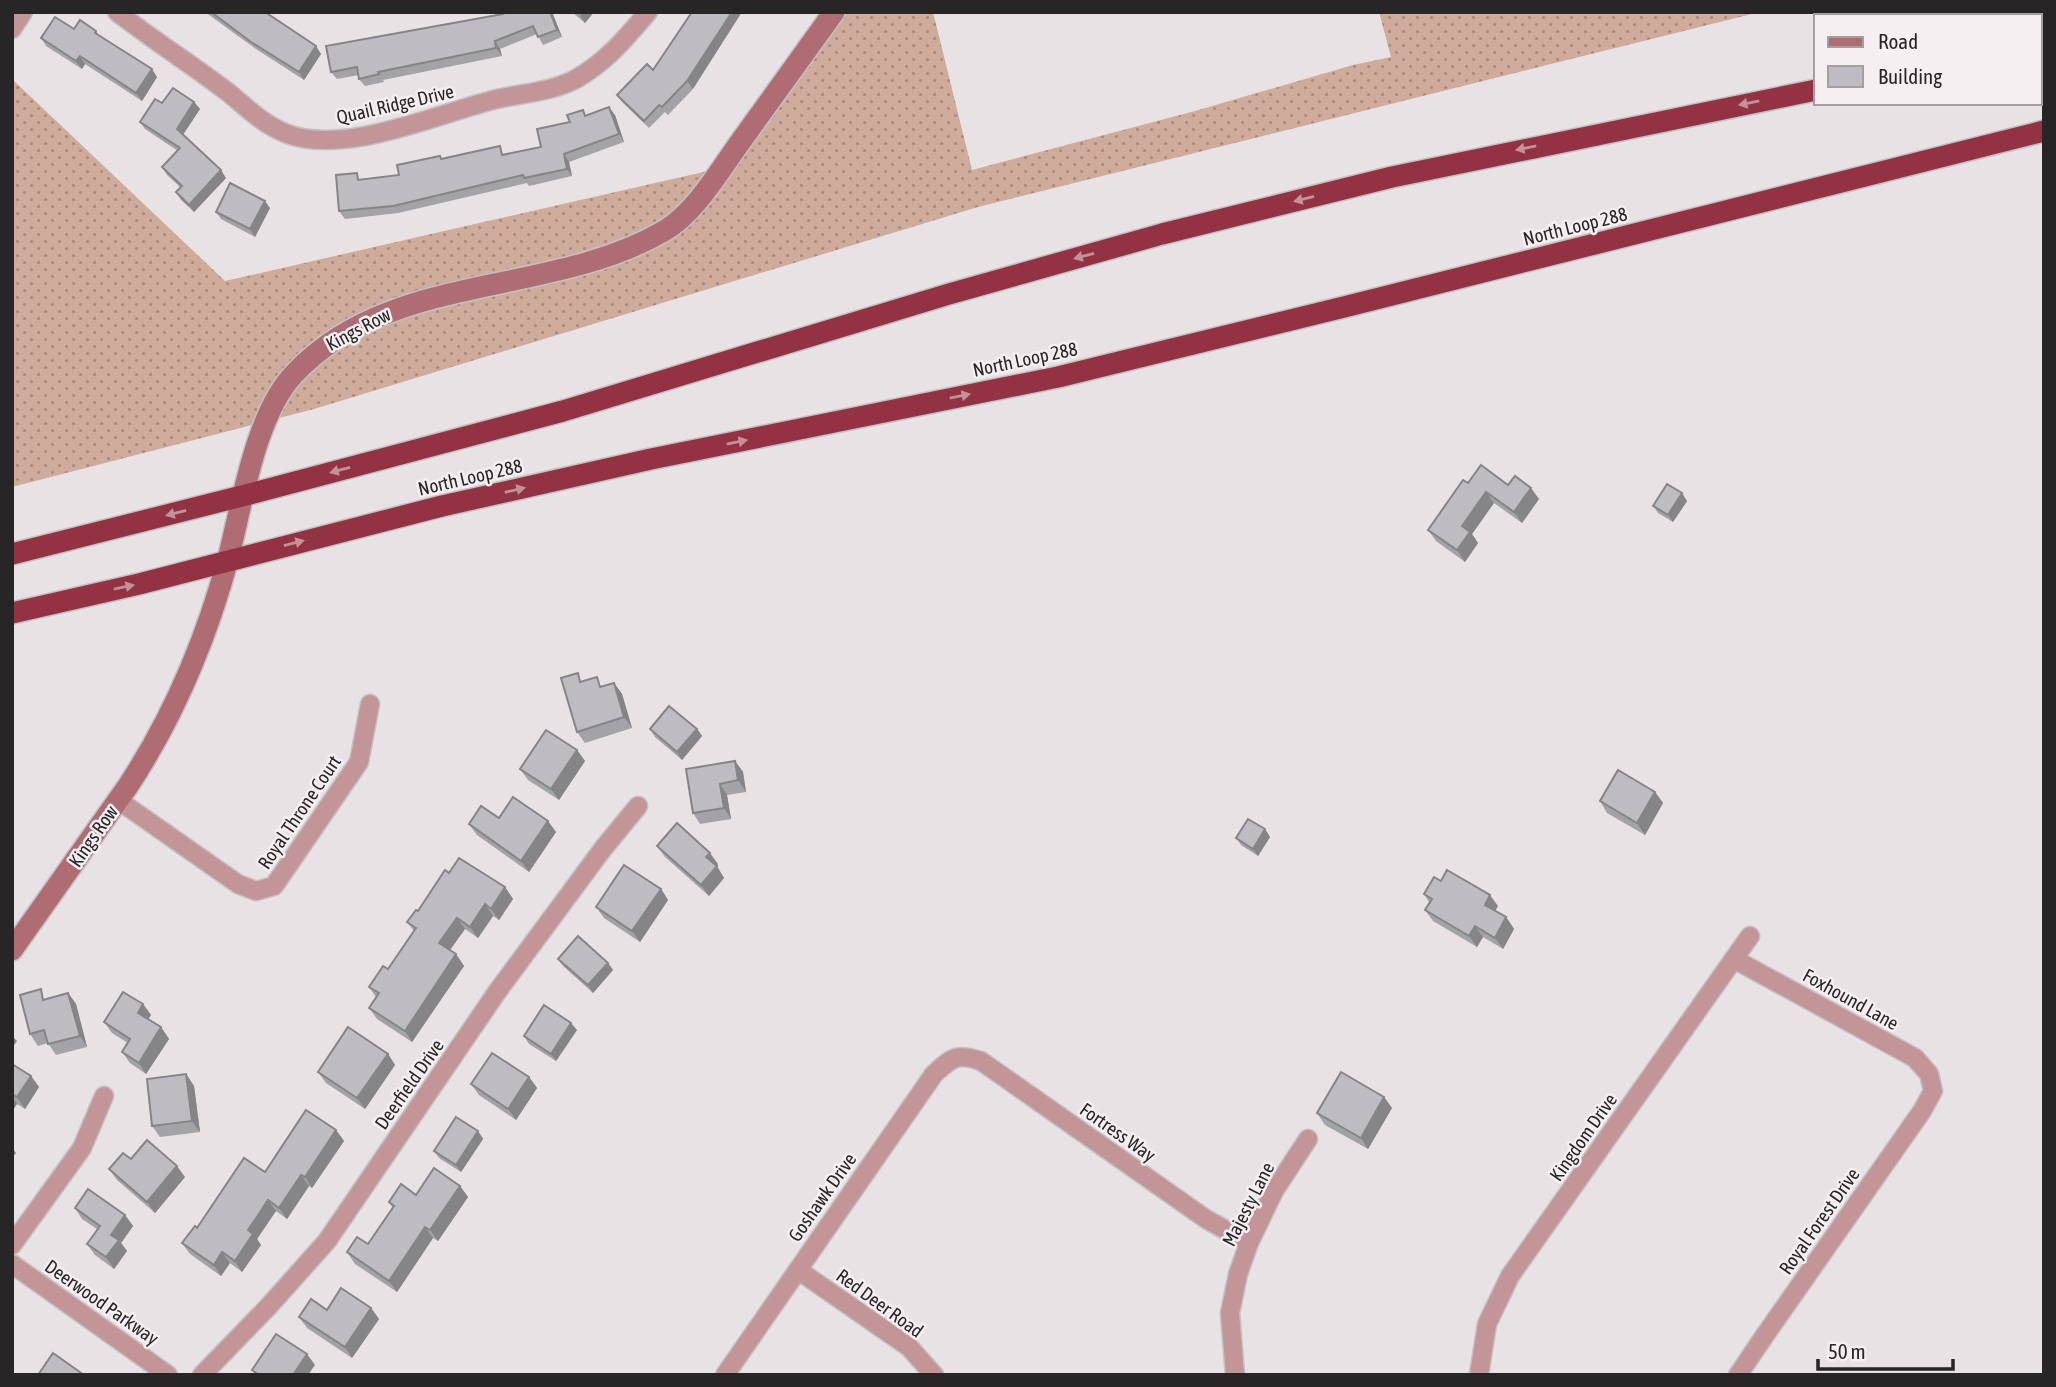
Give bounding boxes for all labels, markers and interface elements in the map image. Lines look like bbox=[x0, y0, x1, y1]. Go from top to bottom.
legend bbox=[1814, 14, 2042, 105]
text: Road bbox=[1878, 29, 1918, 53]
text: Building bbox=[1878, 64, 1942, 88]
street label: Quail Ridge Drive bbox=[334, 80, 456, 128]
one-way arrow bbox=[1738, 98, 1760, 109]
one-way arrow bbox=[1515, 143, 1537, 154]
one-way arrow bbox=[1293, 194, 1315, 205]
street label: North Loop 288 bbox=[1521, 202, 1629, 250]
one-way arrow bbox=[1073, 251, 1095, 262]
street label: Kings Row bbox=[322, 303, 395, 355]
street label: North Loop 288 bbox=[971, 337, 1079, 381]
one-way arrow bbox=[949, 391, 971, 402]
one-way arrow bbox=[726, 436, 748, 447]
street label: North Loop 288 bbox=[416, 454, 524, 500]
one-way arrow bbox=[329, 465, 351, 476]
one-way arrow bbox=[504, 484, 526, 495]
one-way arrow bbox=[165, 508, 187, 519]
one-way arrow bbox=[283, 537, 305, 548]
one-way arrow bbox=[113, 582, 135, 593]
street label: Royal Throne Court bbox=[253, 751, 345, 873]
street label: Kings Row bbox=[64, 801, 122, 871]
street label: Foxhound Lane bbox=[1799, 964, 1903, 1034]
street label: Deerfield Drive bbox=[370, 1035, 448, 1133]
street label: Kingdom Drive bbox=[1545, 1089, 1621, 1185]
street label: Fortress Way bbox=[1076, 1098, 1160, 1166]
street label: Goshawk Drive bbox=[783, 1149, 861, 1245]
street label: Majesty Lane bbox=[1217, 1158, 1279, 1250]
street label: Royal Forest Drive bbox=[1774, 1164, 1864, 1278]
street label: Deerwood Parkway bbox=[41, 1255, 163, 1349]
street label: Red Deer Road bbox=[832, 1264, 928, 1342]
scale bar bbox=[1818, 1328, 1953, 1372]
text: 50 m bbox=[1828, 1339, 1866, 1363]

